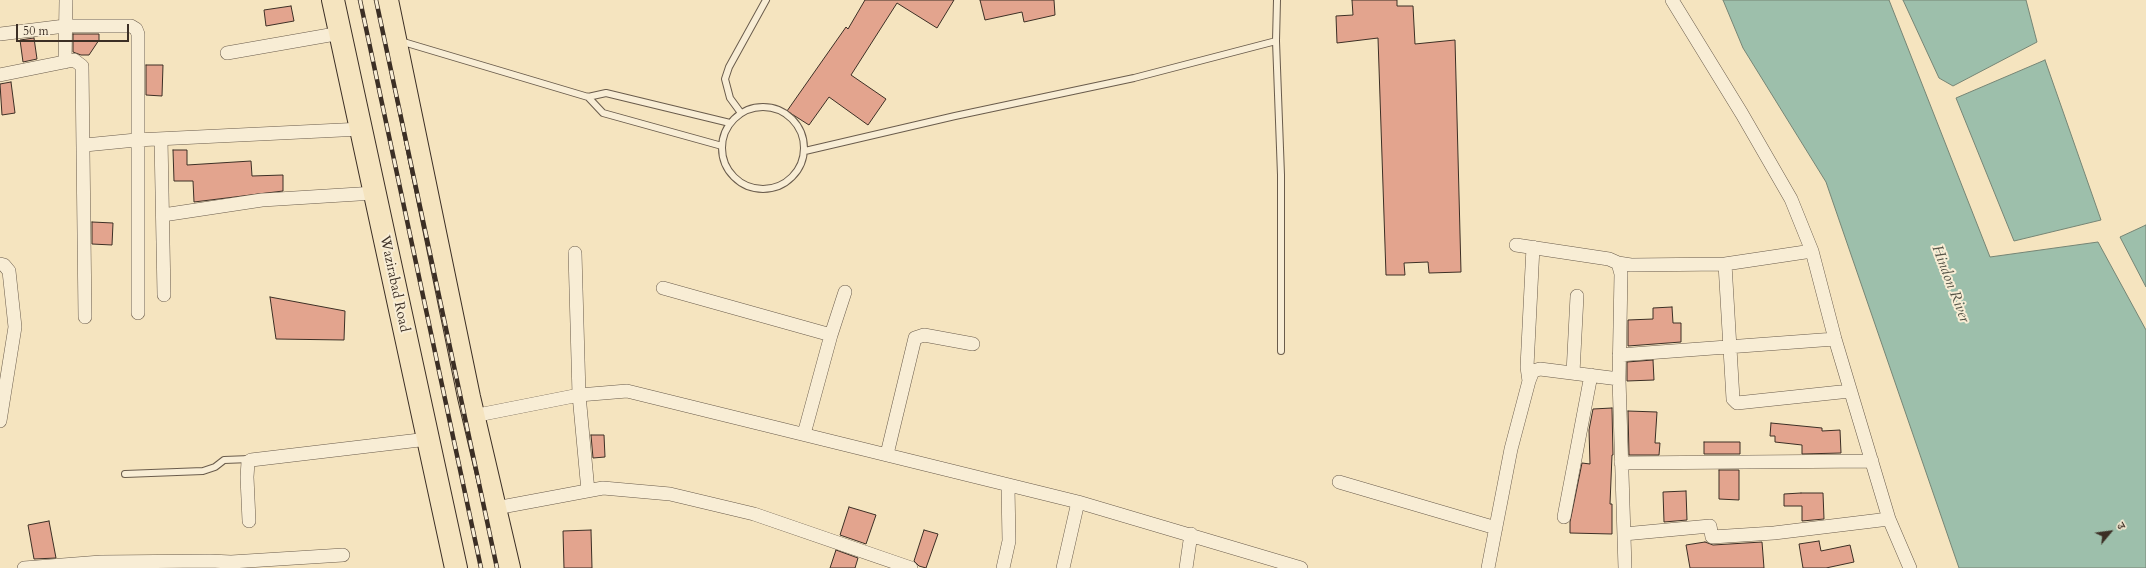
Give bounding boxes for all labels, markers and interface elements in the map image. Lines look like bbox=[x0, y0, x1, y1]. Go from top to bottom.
scale bar bbox=[18, 16, 131, 42]
text: 50 m bbox=[23, 23, 49, 39]
street label: Wazirabad Road bbox=[376, 234, 412, 334]
water label: Hindon River bbox=[1927, 243, 1973, 325]
north arrow bbox=[2090, 512, 2130, 552]
text: उ bbox=[2113, 520, 2129, 532]

